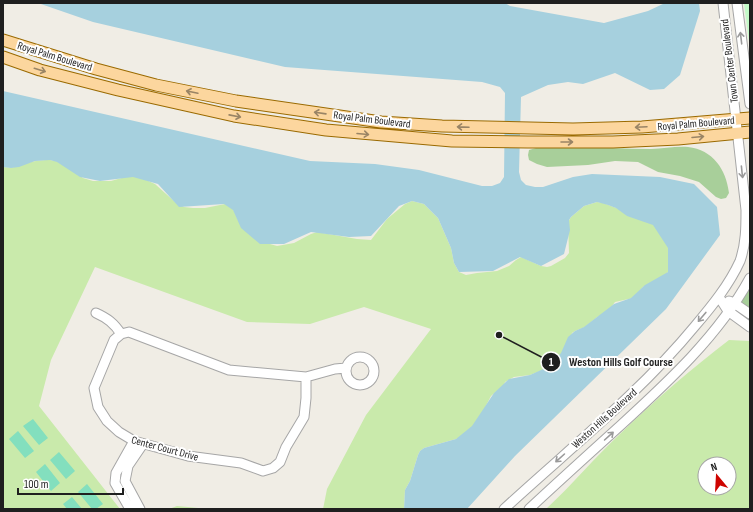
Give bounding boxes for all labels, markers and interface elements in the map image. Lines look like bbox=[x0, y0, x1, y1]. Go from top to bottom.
street label: Town Center Boulevard bbox=[718, 18, 741, 104]
one-way arrow bbox=[738, 32, 745, 45]
street label: Royal Palm Boulevard bbox=[16, 39, 94, 74]
one-way arrow bbox=[33, 67, 46, 74]
one-way arrow bbox=[185, 88, 198, 96]
street label: Royal Palm Boulevard bbox=[333, 108, 412, 131]
one-way arrow bbox=[314, 109, 327, 117]
one-way arrow bbox=[228, 112, 241, 120]
street label: Royal Palm Boulevard bbox=[657, 114, 736, 133]
one-way arrow bbox=[457, 123, 470, 131]
one-way arrow bbox=[635, 123, 648, 130]
one-way arrow bbox=[356, 130, 369, 137]
one-way arrow bbox=[691, 133, 704, 141]
one-way arrow bbox=[560, 138, 573, 146]
one-way arrow bbox=[738, 165, 746, 178]
one-way arrow bbox=[698, 312, 706, 323]
callout: Weston Hills Golf Course bbox=[541, 350, 681, 374]
text: 1 bbox=[549, 355, 554, 370]
text: Weston Hills Golf Course bbox=[569, 355, 673, 370]
street label: Weston Hills Boulevard bbox=[569, 385, 640, 451]
one-way arrow bbox=[604, 431, 615, 440]
street label: Center Court Drive bbox=[130, 433, 200, 464]
one-way arrow bbox=[555, 453, 565, 463]
north arrow bbox=[697, 456, 737, 496]
text: N bbox=[709, 460, 719, 474]
scale bar bbox=[18, 470, 123, 496]
text: 100 m bbox=[24, 477, 49, 492]

